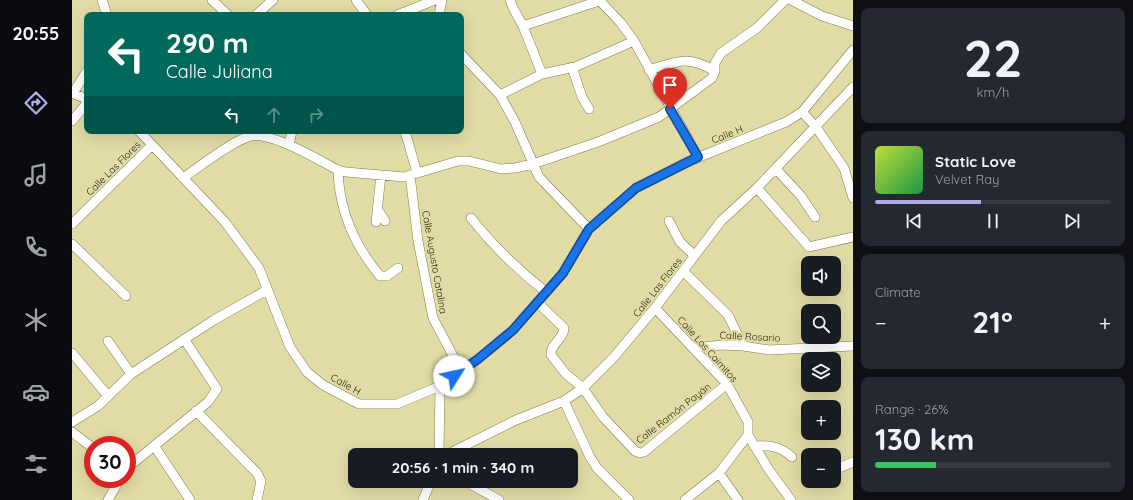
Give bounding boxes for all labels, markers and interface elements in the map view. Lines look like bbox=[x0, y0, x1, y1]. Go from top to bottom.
text: 20:55 bbox=[13, 22, 59, 45]
text: 290 m bbox=[166, 25, 249, 60]
text: 22 bbox=[963, 25, 1023, 90]
icon: left bbox=[100, 28, 152, 80]
text: Calle Juliana bbox=[166, 60, 273, 83]
pin bbox=[653, 68, 687, 109]
icon: arrive bbox=[659, 74, 681, 96]
text: km/h bbox=[977, 84, 1009, 100]
icon: directions bbox=[22, 89, 50, 117]
icon: left bbox=[221, 104, 243, 126]
icon: ahead bbox=[263, 104, 285, 126]
icon: right bbox=[305, 104, 327, 126]
street label: Calle H bbox=[710, 122, 745, 147]
street label: Calle Las Flores bbox=[83, 138, 144, 198]
text: Static Love bbox=[935, 152, 1016, 171]
icon: music bbox=[22, 161, 50, 189]
text: Velvet Ray bbox=[935, 171, 1000, 187]
street label: Calle Augusto Catalina bbox=[419, 210, 450, 315]
icon: previous bbox=[903, 210, 925, 232]
icon: pause bbox=[982, 210, 1004, 232]
icon: next bbox=[1061, 210, 1083, 232]
icon: phone bbox=[22, 233, 50, 261]
street label: Calle Las Flores bbox=[630, 255, 685, 320]
map controls bbox=[801, 256, 841, 488]
button: sound bbox=[801, 256, 841, 296]
text: Climate bbox=[875, 284, 921, 300]
text: 21° bbox=[972, 303, 1013, 341]
button: search bbox=[801, 304, 841, 344]
icon: climate bbox=[22, 306, 50, 334]
text: − bbox=[875, 309, 886, 337]
text: + bbox=[1099, 309, 1111, 337]
street label: Calle Los Caimitos bbox=[675, 314, 741, 385]
street label: Calle Rosario bbox=[719, 328, 781, 345]
button: layers bbox=[801, 352, 841, 392]
position arrow bbox=[433, 355, 475, 397]
street label: Calle H bbox=[328, 371, 363, 398]
icon: car bbox=[22, 378, 50, 406]
street label: Calle Ramón Payán bbox=[633, 380, 713, 447]
button: + bbox=[801, 400, 841, 440]
text: Range · 26% bbox=[875, 401, 948, 417]
text: 130 km bbox=[875, 420, 974, 458]
speed limit sign: 30 bbox=[84, 436, 136, 488]
button: − bbox=[801, 448, 841, 488]
icon: filters bbox=[22, 450, 50, 478]
text: 20:56 · 1 min · 340 m bbox=[392, 458, 534, 477]

